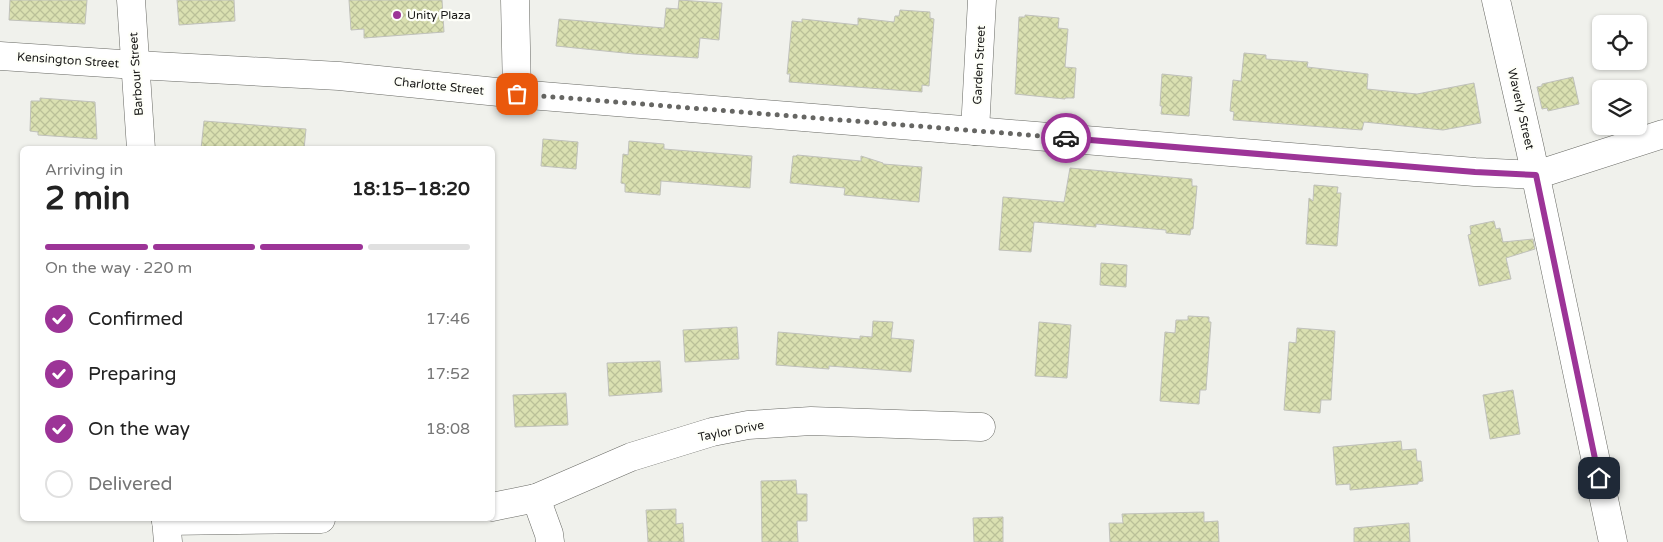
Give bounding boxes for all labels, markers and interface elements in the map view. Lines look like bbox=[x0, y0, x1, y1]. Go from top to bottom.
place label: Unity Plaza bbox=[407, 8, 471, 22]
marker: Unity Plaza bbox=[391, 9, 403, 21]
map controls bbox=[1592, 15, 1647, 135]
button: locate bbox=[1592, 15, 1647, 70]
street label: Garden Street bbox=[970, 25, 988, 105]
street label: Barbour Street bbox=[126, 31, 146, 116]
street label: Kensington Street bbox=[16, 49, 120, 71]
street label: Waverly Street bbox=[1505, 67, 1537, 151]
pin bbox=[496, 73, 538, 115]
street label: Charlotte Street bbox=[393, 74, 485, 98]
icon: bag bbox=[503, 80, 531, 108]
button: layers bbox=[1592, 80, 1647, 135]
courier bbox=[1041, 113, 1091, 163]
icon: car bbox=[1052, 124, 1080, 152]
text: Arriving in bbox=[45, 160, 123, 180]
text: 18:15–18:20 bbox=[352, 178, 470, 200]
text: 2 min bbox=[45, 180, 130, 218]
text: On the way · 220 m bbox=[45, 258, 192, 278]
icon: check bbox=[45, 305, 73, 333]
text: Confirmed bbox=[88, 308, 183, 330]
text: 17:46 bbox=[426, 309, 470, 329]
icon: check bbox=[45, 360, 73, 388]
text: Preparing bbox=[88, 363, 177, 385]
text: 17:52 bbox=[426, 364, 470, 384]
icon: check bbox=[45, 415, 73, 443]
text: On the way bbox=[88, 418, 190, 440]
street label: Taylor Drive bbox=[697, 418, 765, 444]
text: 18:08 bbox=[426, 419, 470, 439]
pin bbox=[1578, 457, 1620, 499]
icon: home bbox=[1585, 464, 1613, 492]
text: Delivered bbox=[88, 473, 173, 495]

